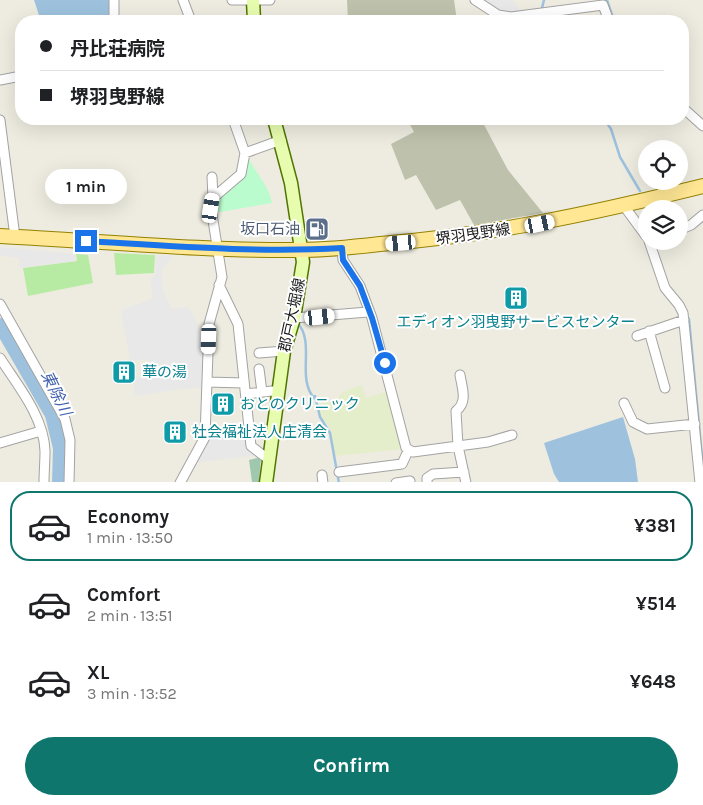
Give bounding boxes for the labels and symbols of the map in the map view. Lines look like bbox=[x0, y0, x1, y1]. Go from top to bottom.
callout: 1 min bbox=[45, 168, 127, 204]
car bbox=[201, 192, 220, 224]
car bbox=[523, 214, 556, 234]
fuel station icon: 坂口石油 bbox=[304, 216, 330, 242]
place label: 坂口石油 bbox=[240, 220, 300, 238]
street label: 堺羽曳野線 bbox=[435, 220, 511, 248]
route end bbox=[75, 230, 97, 252]
car bbox=[385, 234, 416, 252]
street label: 郡戸大堀線 bbox=[275, 276, 309, 354]
building icon: エディオン羽曳野サービスセンター bbox=[503, 285, 529, 311]
car bbox=[304, 308, 335, 326]
place label: エディオン羽曳野サービスセンター bbox=[397, 313, 635, 331]
car bbox=[200, 324, 217, 354]
route start bbox=[374, 352, 396, 374]
building icon: 華の湯 bbox=[111, 359, 137, 385]
place label: 華の湯 bbox=[142, 363, 187, 381]
water label: 東除川 bbox=[37, 367, 76, 421]
building icon: おとのクリニック bbox=[210, 391, 236, 417]
place label: おとのクリニック bbox=[240, 395, 360, 413]
building icon: 社会福祉法人庄清会 bbox=[162, 419, 188, 445]
place label: 社会福祉法人庄清会 bbox=[192, 423, 327, 441]

